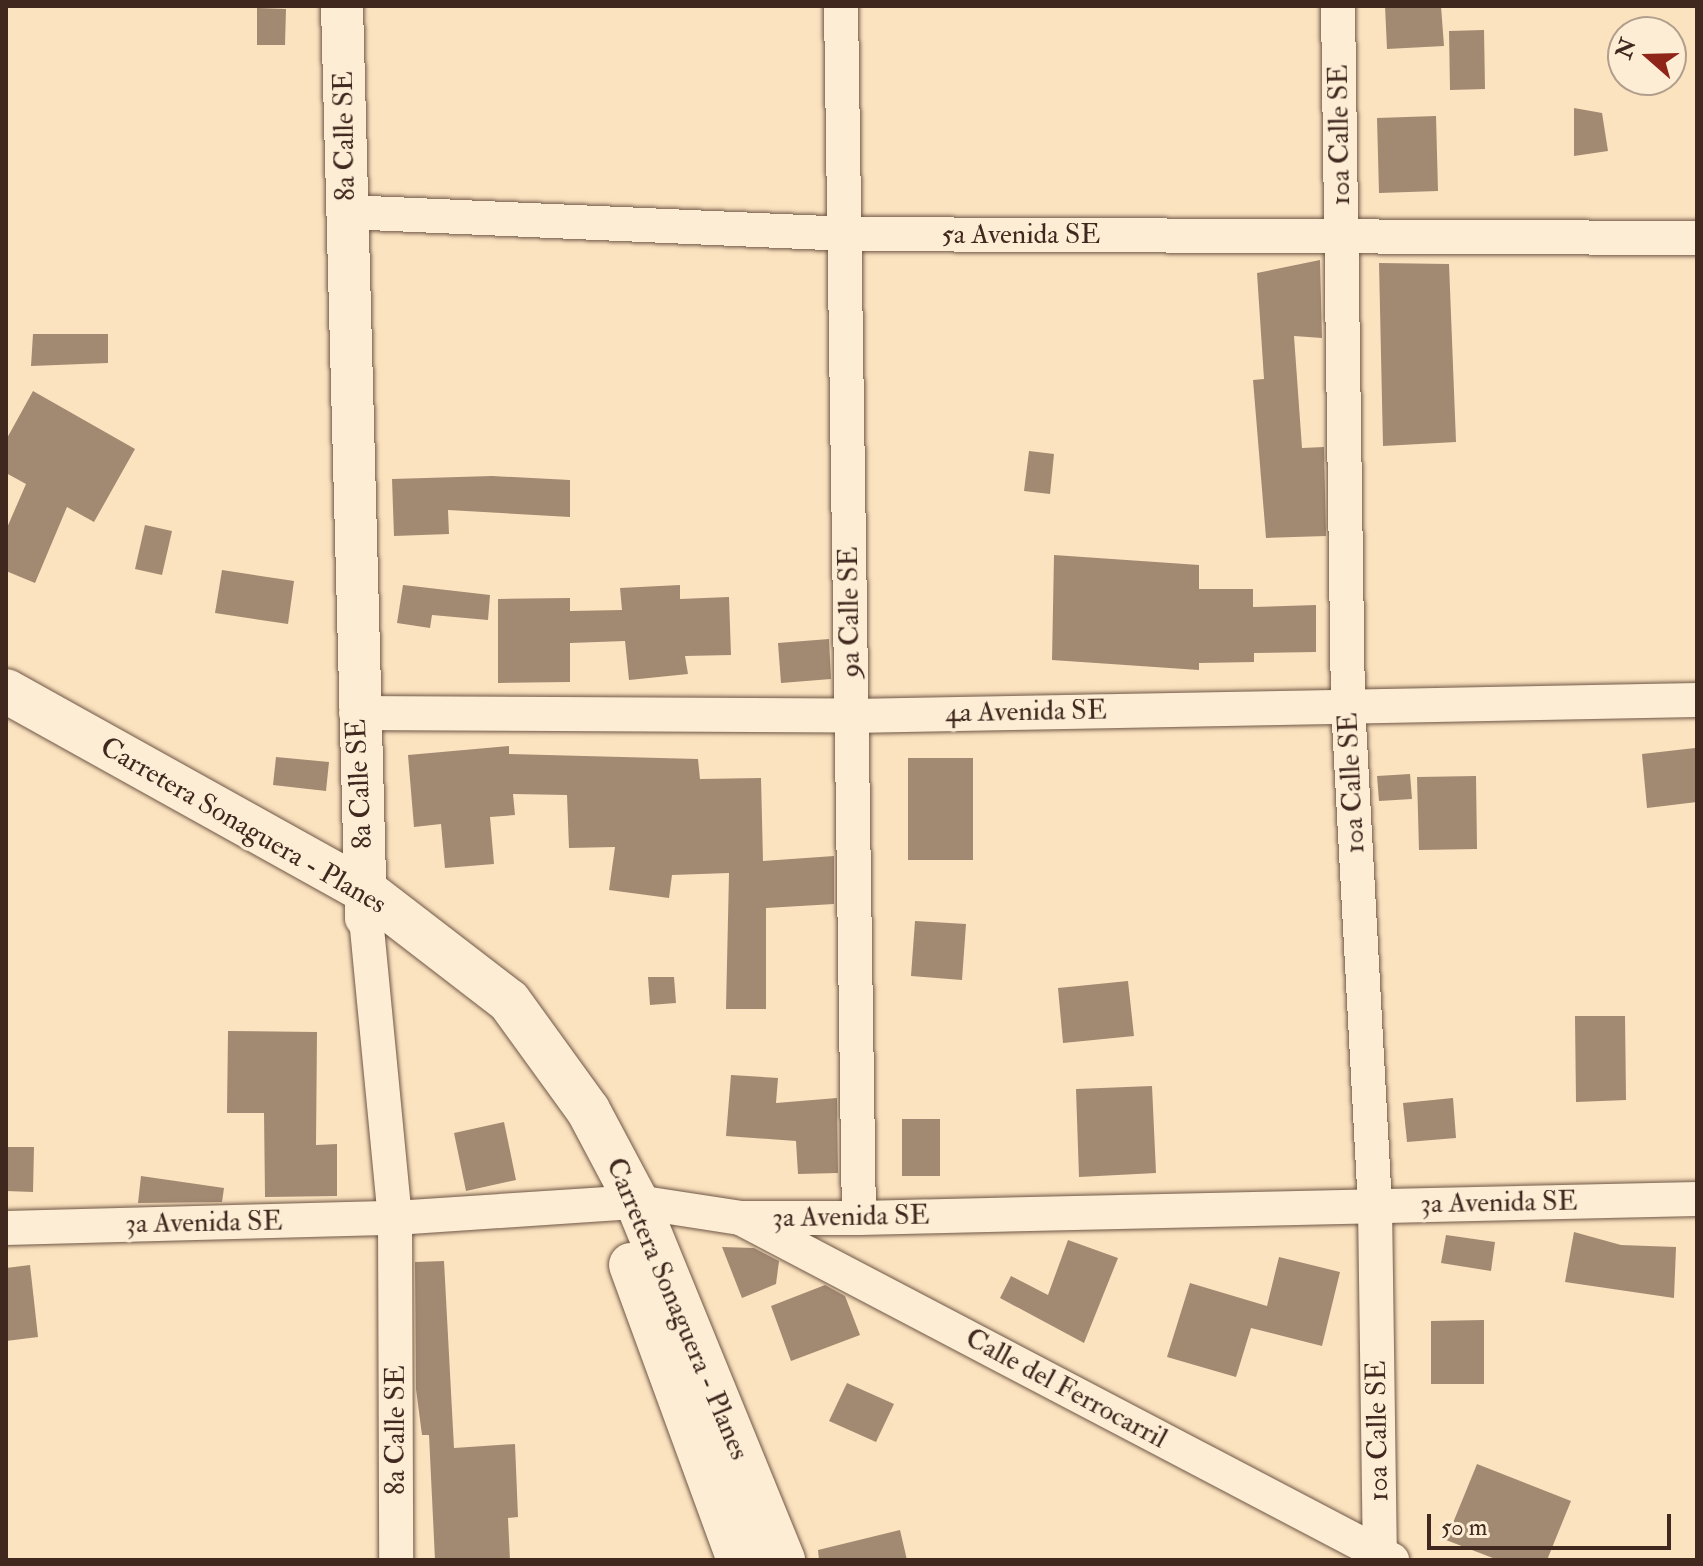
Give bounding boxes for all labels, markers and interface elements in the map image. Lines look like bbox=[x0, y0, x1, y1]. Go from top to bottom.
north arrow bbox=[1607, 16, 1687, 96]
text: N bbox=[1610, 34, 1643, 63]
street label: 10a Calle SE bbox=[1322, 64, 1358, 206]
street label: 8a Calle SE bbox=[327, 71, 363, 201]
street label: 5a Avenida SE bbox=[941, 218, 1101, 252]
street label: 9a Calle SE bbox=[832, 546, 868, 678]
street label: 4a Avenida SE bbox=[945, 694, 1107, 730]
street label: 10a Calle SE bbox=[1332, 712, 1372, 854]
street label: 8a Calle SE bbox=[340, 718, 380, 850]
street label: Carretera Sonaguera - Planes bbox=[94, 730, 392, 922]
street label: Carretera Sonaguera - Planes bbox=[598, 1153, 756, 1465]
street label: 3a Avenida SE bbox=[1420, 1185, 1578, 1221]
street label: 3a Avenida SE bbox=[772, 1199, 930, 1235]
street label: 3a Avenida SE bbox=[125, 1205, 283, 1241]
street label: Calle del Ferrocarril bbox=[959, 1322, 1173, 1456]
street label: 10a Calle SE bbox=[1360, 1360, 1396, 1502]
street label: 8a Calle SE bbox=[379, 1365, 413, 1495]
scale bar bbox=[1431, 1498, 1675, 1548]
text: 50 m bbox=[1441, 1512, 1487, 1543]

